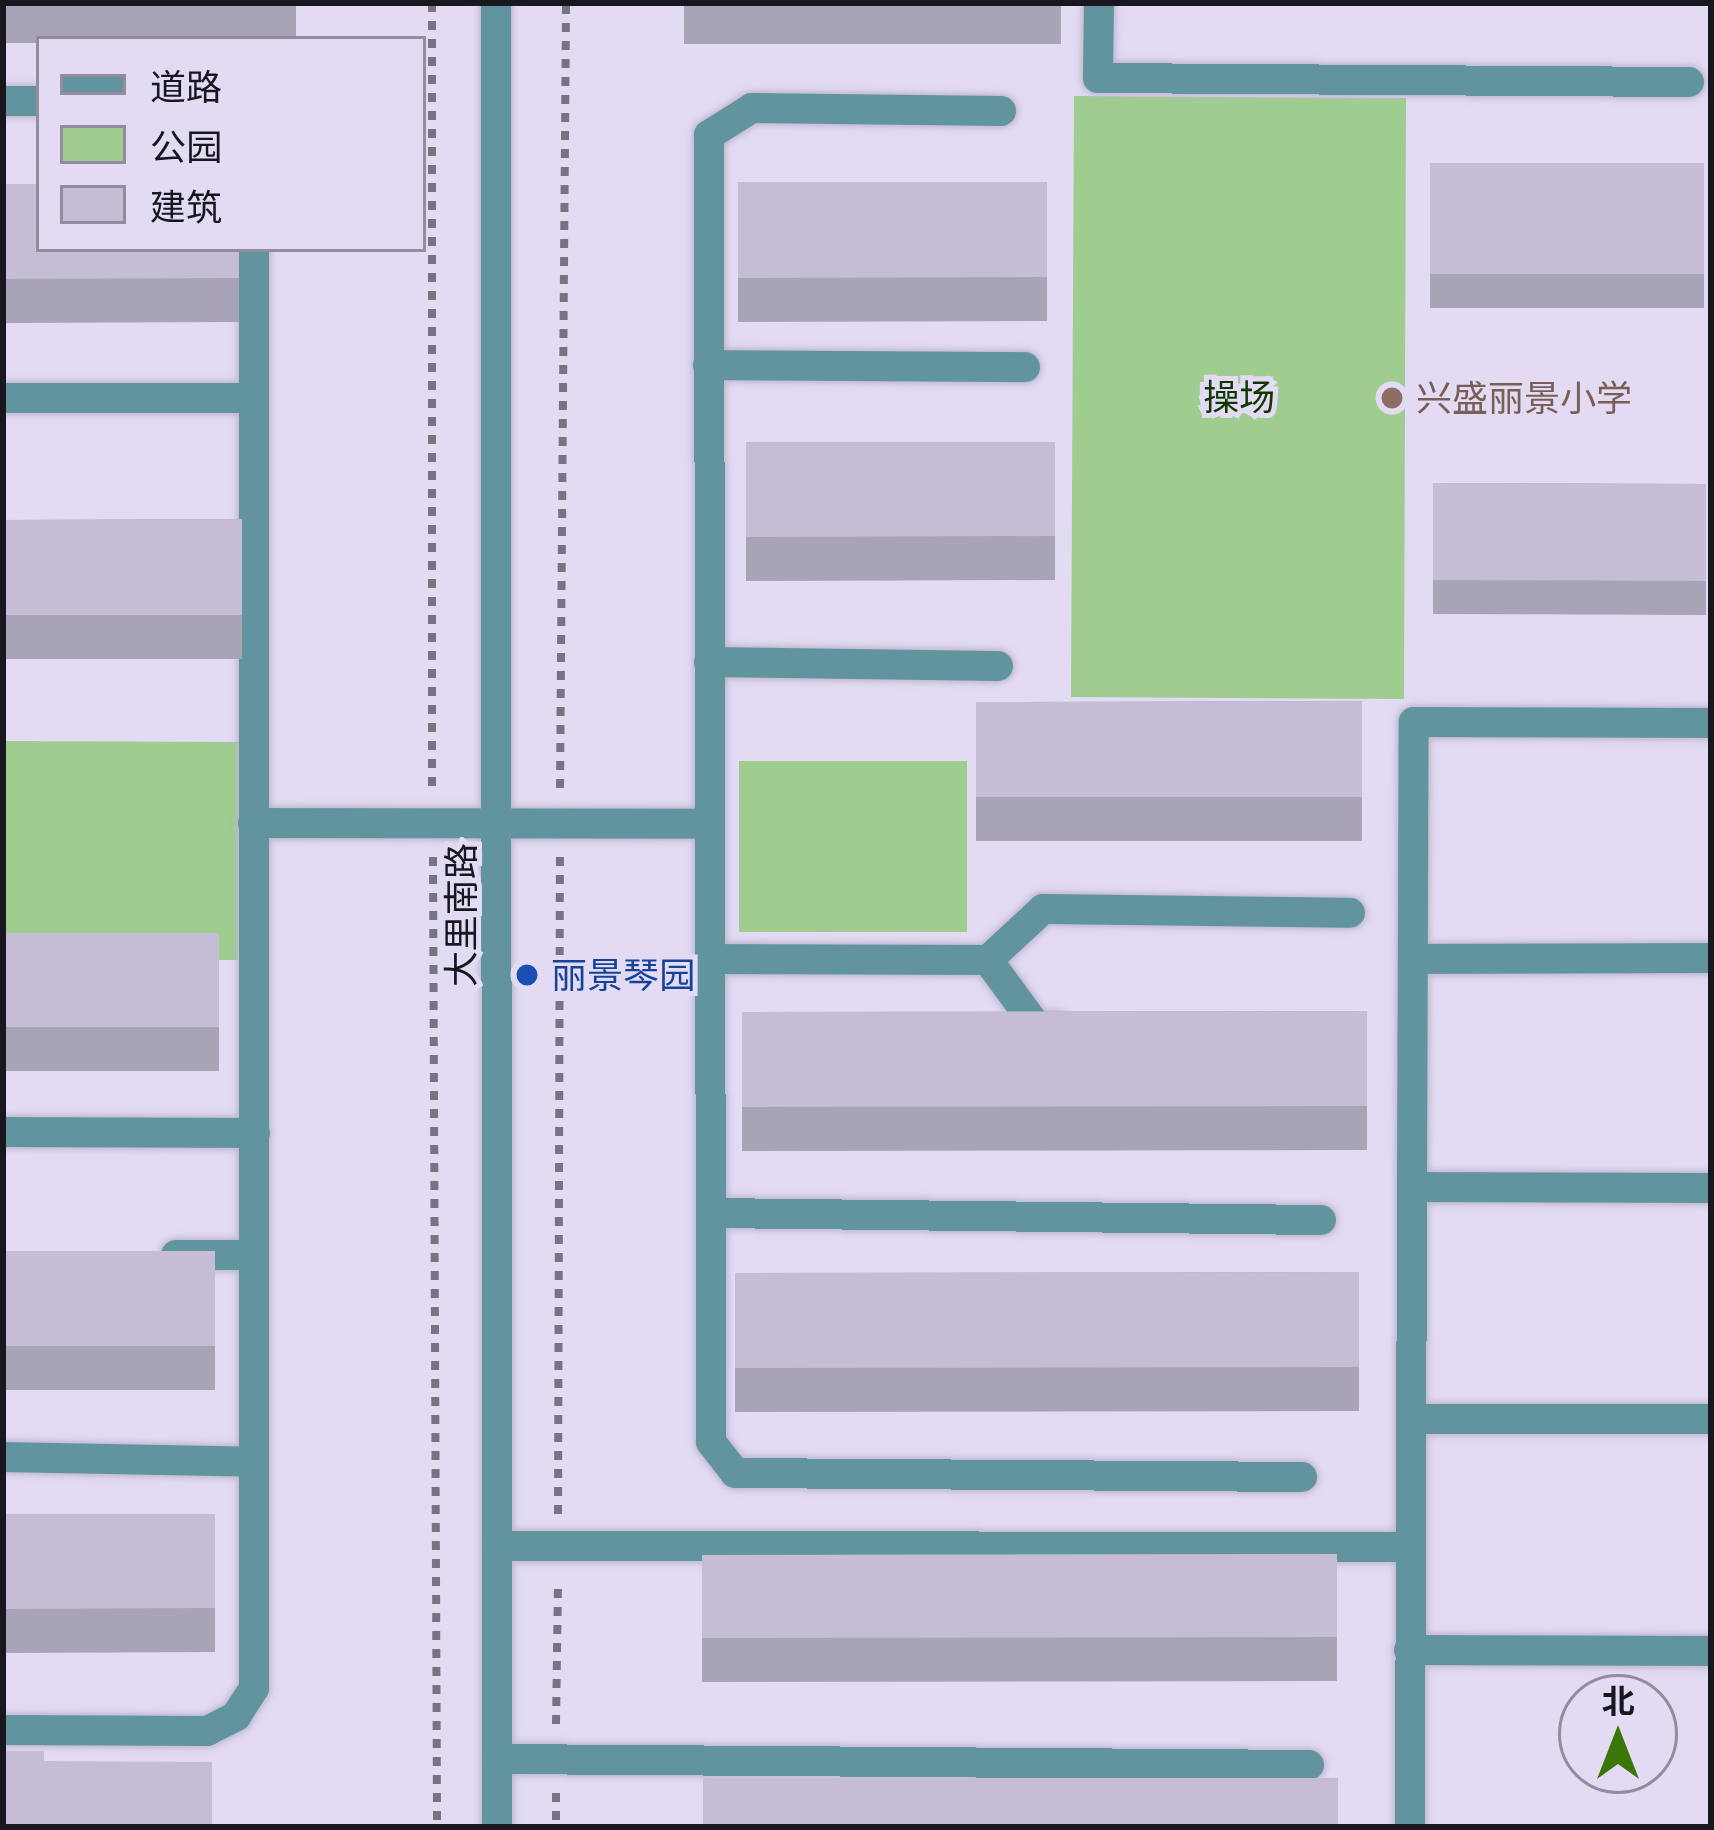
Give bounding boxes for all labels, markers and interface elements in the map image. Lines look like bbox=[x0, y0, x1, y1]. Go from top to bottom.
legend bbox=[36, 36, 426, 252]
text: 道路 bbox=[150, 62, 222, 111]
text: 公园 bbox=[150, 122, 222, 171]
text: 建筑 bbox=[150, 182, 222, 231]
park label: 操场 bbox=[1203, 375, 1275, 419]
place label: 兴盛丽景小学 bbox=[1416, 376, 1632, 420]
marker: 兴盛丽景小学 bbox=[1379, 385, 1405, 411]
street label: 大里南路 bbox=[439, 843, 483, 987]
place label: 丽景琴园 bbox=[551, 953, 695, 997]
marker: 丽景琴园 bbox=[514, 962, 540, 988]
north arrow bbox=[1558, 1674, 1678, 1794]
text: 北 bbox=[1602, 1678, 1635, 1723]

